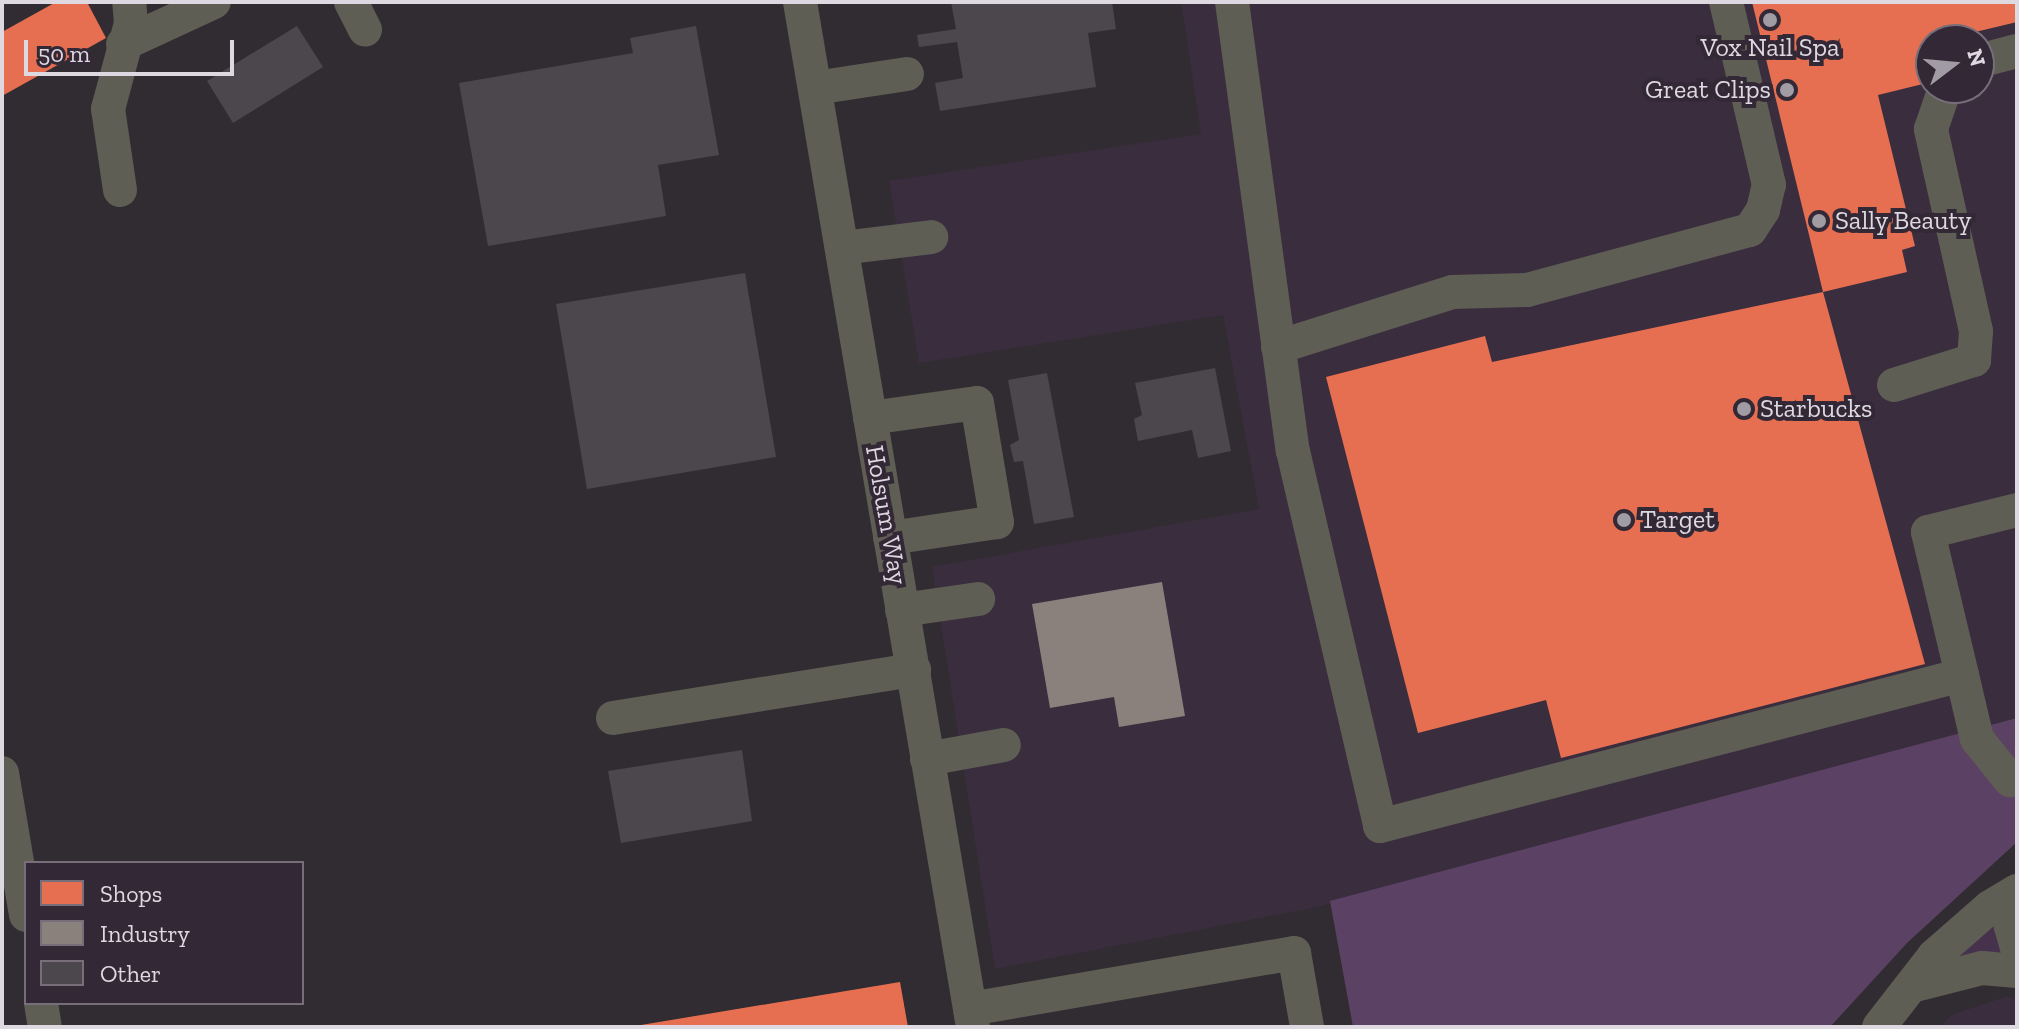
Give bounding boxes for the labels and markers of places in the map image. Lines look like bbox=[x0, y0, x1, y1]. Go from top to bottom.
marker: Vox Nail Spa bbox=[1761, 11, 1779, 29]
place label: Vox Nail Spa bbox=[1700, 32, 1840, 64]
place label: Great Clips bbox=[1645, 74, 1771, 106]
marker: Great Clips bbox=[1778, 81, 1796, 99]
place label: Sally Beauty bbox=[1835, 205, 1972, 237]
marker: Sally Beauty bbox=[1810, 212, 1828, 230]
place label: Starbucks bbox=[1760, 393, 1872, 425]
marker: Starbucks bbox=[1735, 400, 1753, 418]
place label: Target bbox=[1640, 504, 1715, 536]
marker: Target bbox=[1615, 511, 1633, 529]

